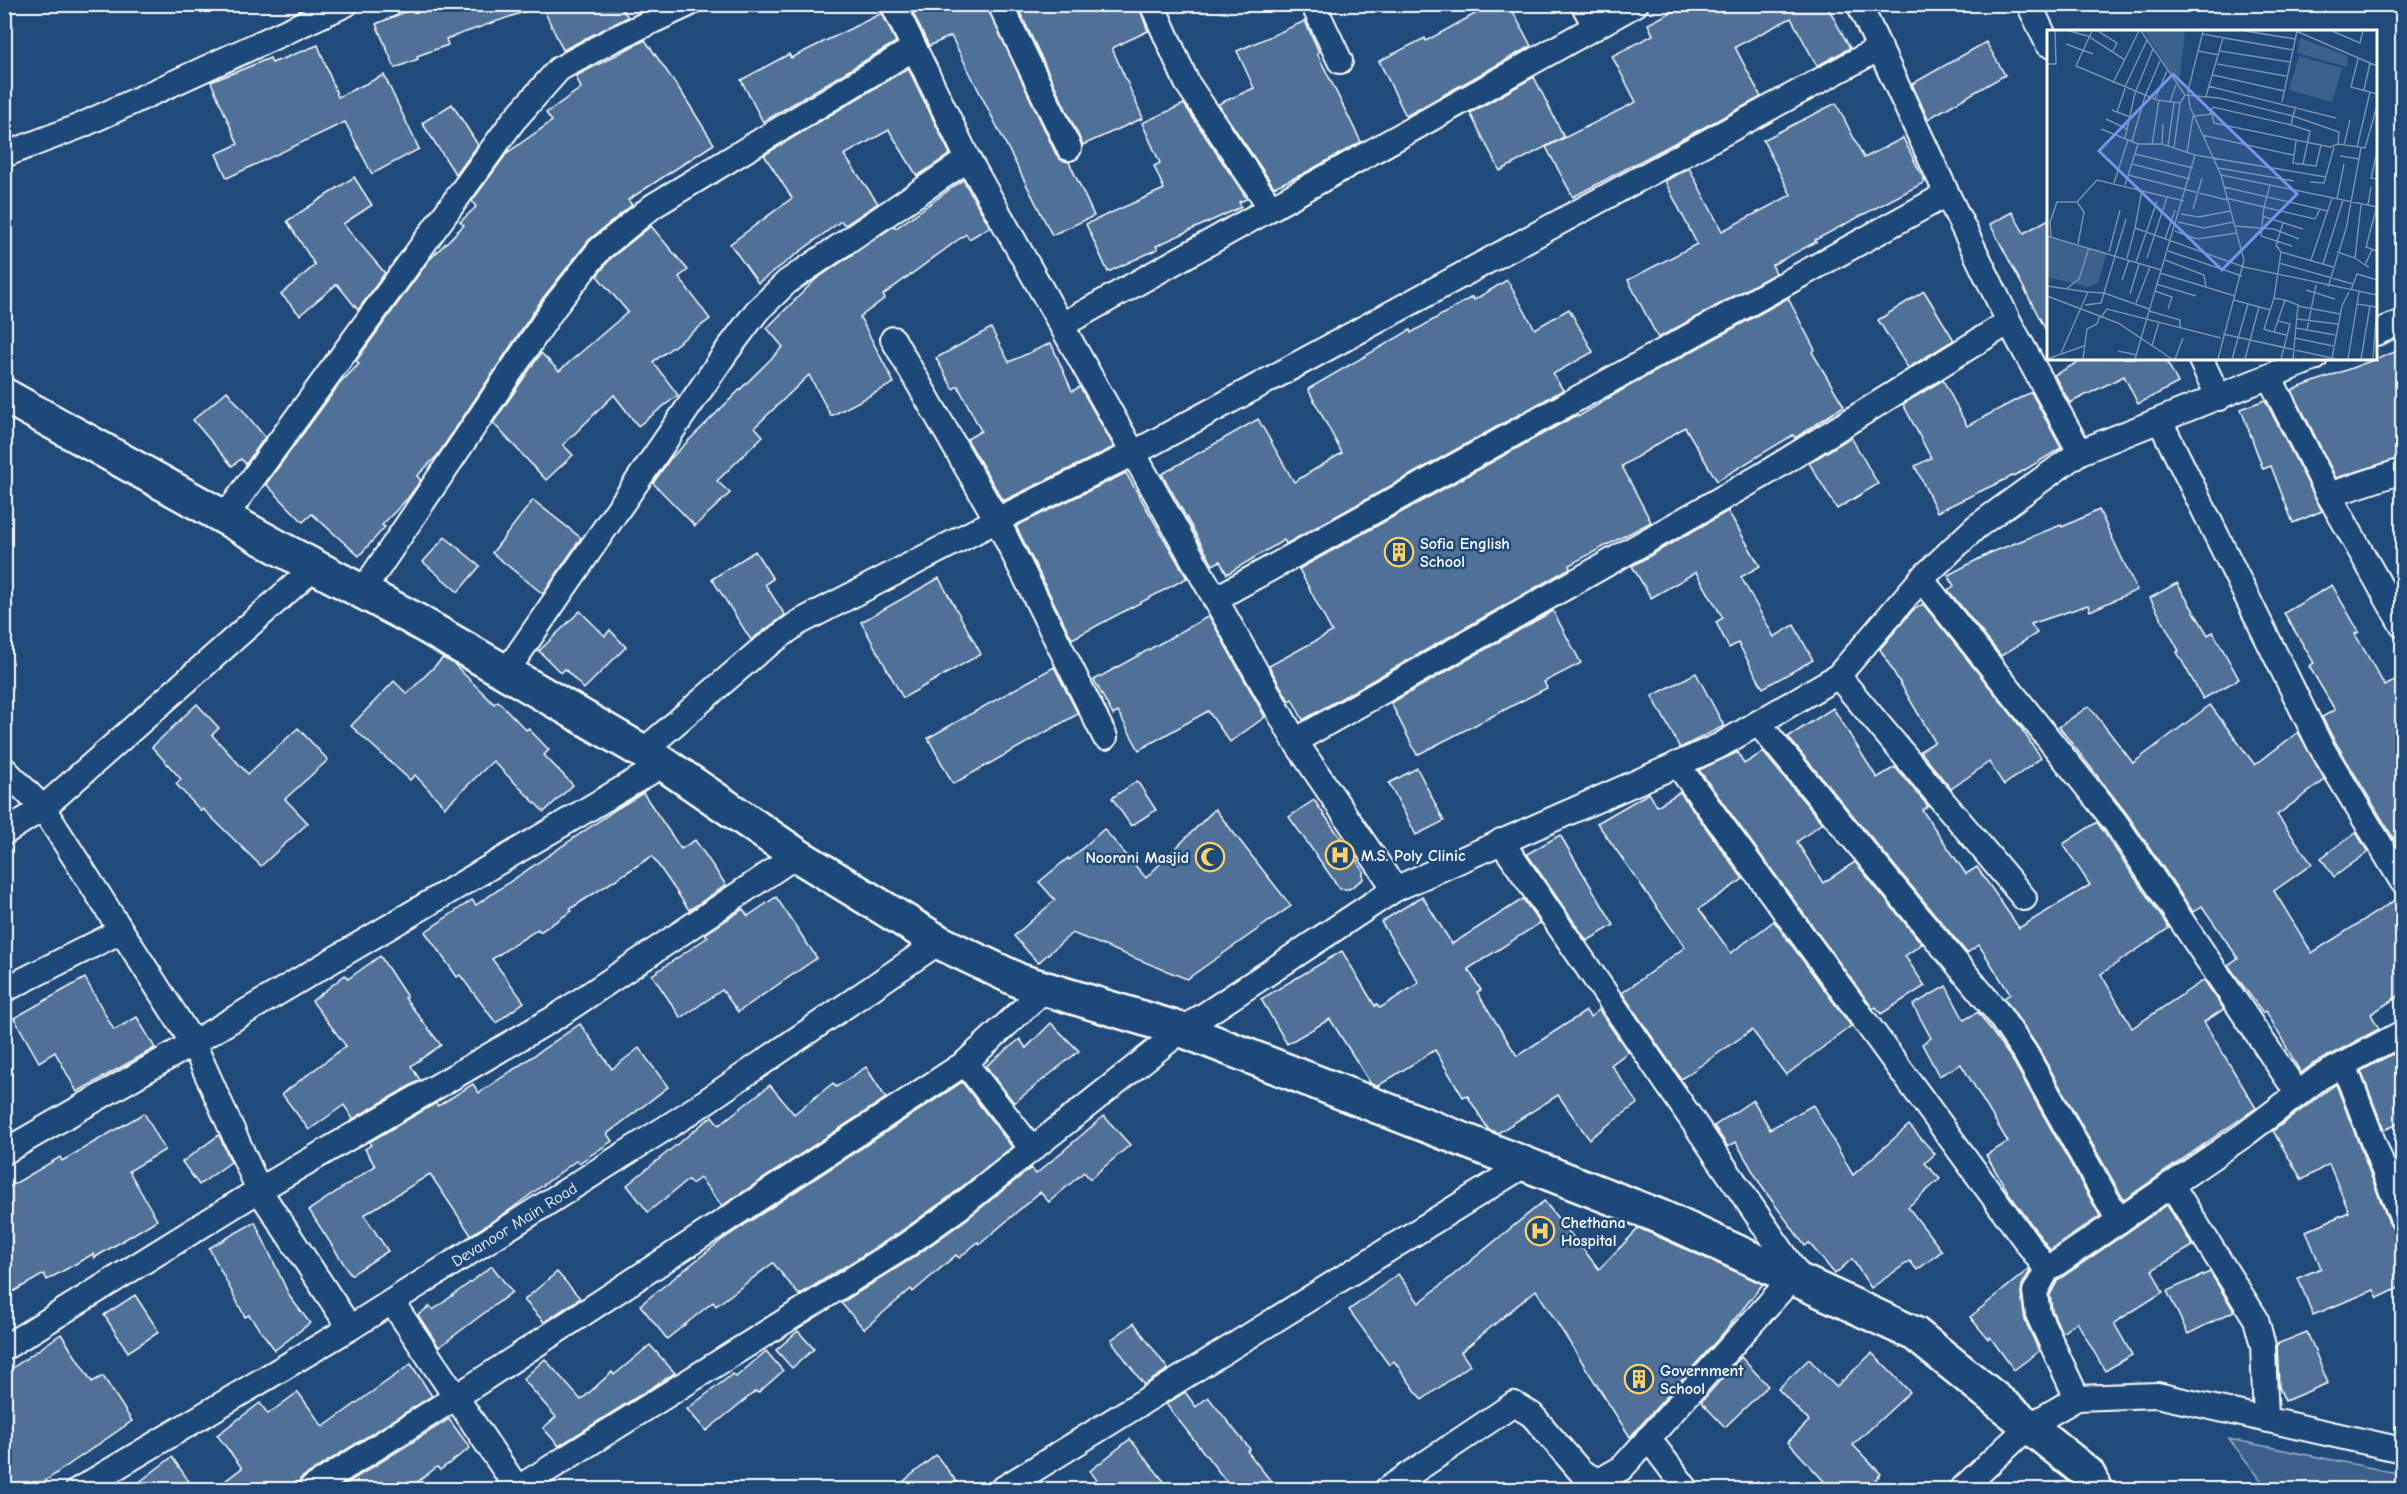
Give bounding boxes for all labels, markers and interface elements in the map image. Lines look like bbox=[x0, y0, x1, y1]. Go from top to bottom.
inset map bbox=[2047, 30, 2377, 360]
place label: Sofia English School bbox=[1420, 535, 1510, 571]
building icon: Sofia English School bbox=[1383, 536, 1415, 568]
hospital icon: M.S. Poly Clinic bbox=[1324, 839, 1356, 871]
mosque icon: Noorani Masjid bbox=[1194, 841, 1226, 873]
place label: M.S. Poly Clinic bbox=[1361, 847, 1466, 865]
place label: Noorani Masjid bbox=[1085, 849, 1189, 867]
street label: Devanoor Main Road bbox=[449, 1179, 580, 1271]
place label: Chethana Hospital bbox=[1561, 1214, 1626, 1250]
hospital icon: Chethana Hospital bbox=[1524, 1215, 1556, 1247]
place label: Government School bbox=[1660, 1362, 1744, 1398]
building icon: Government School bbox=[1623, 1363, 1655, 1395]

